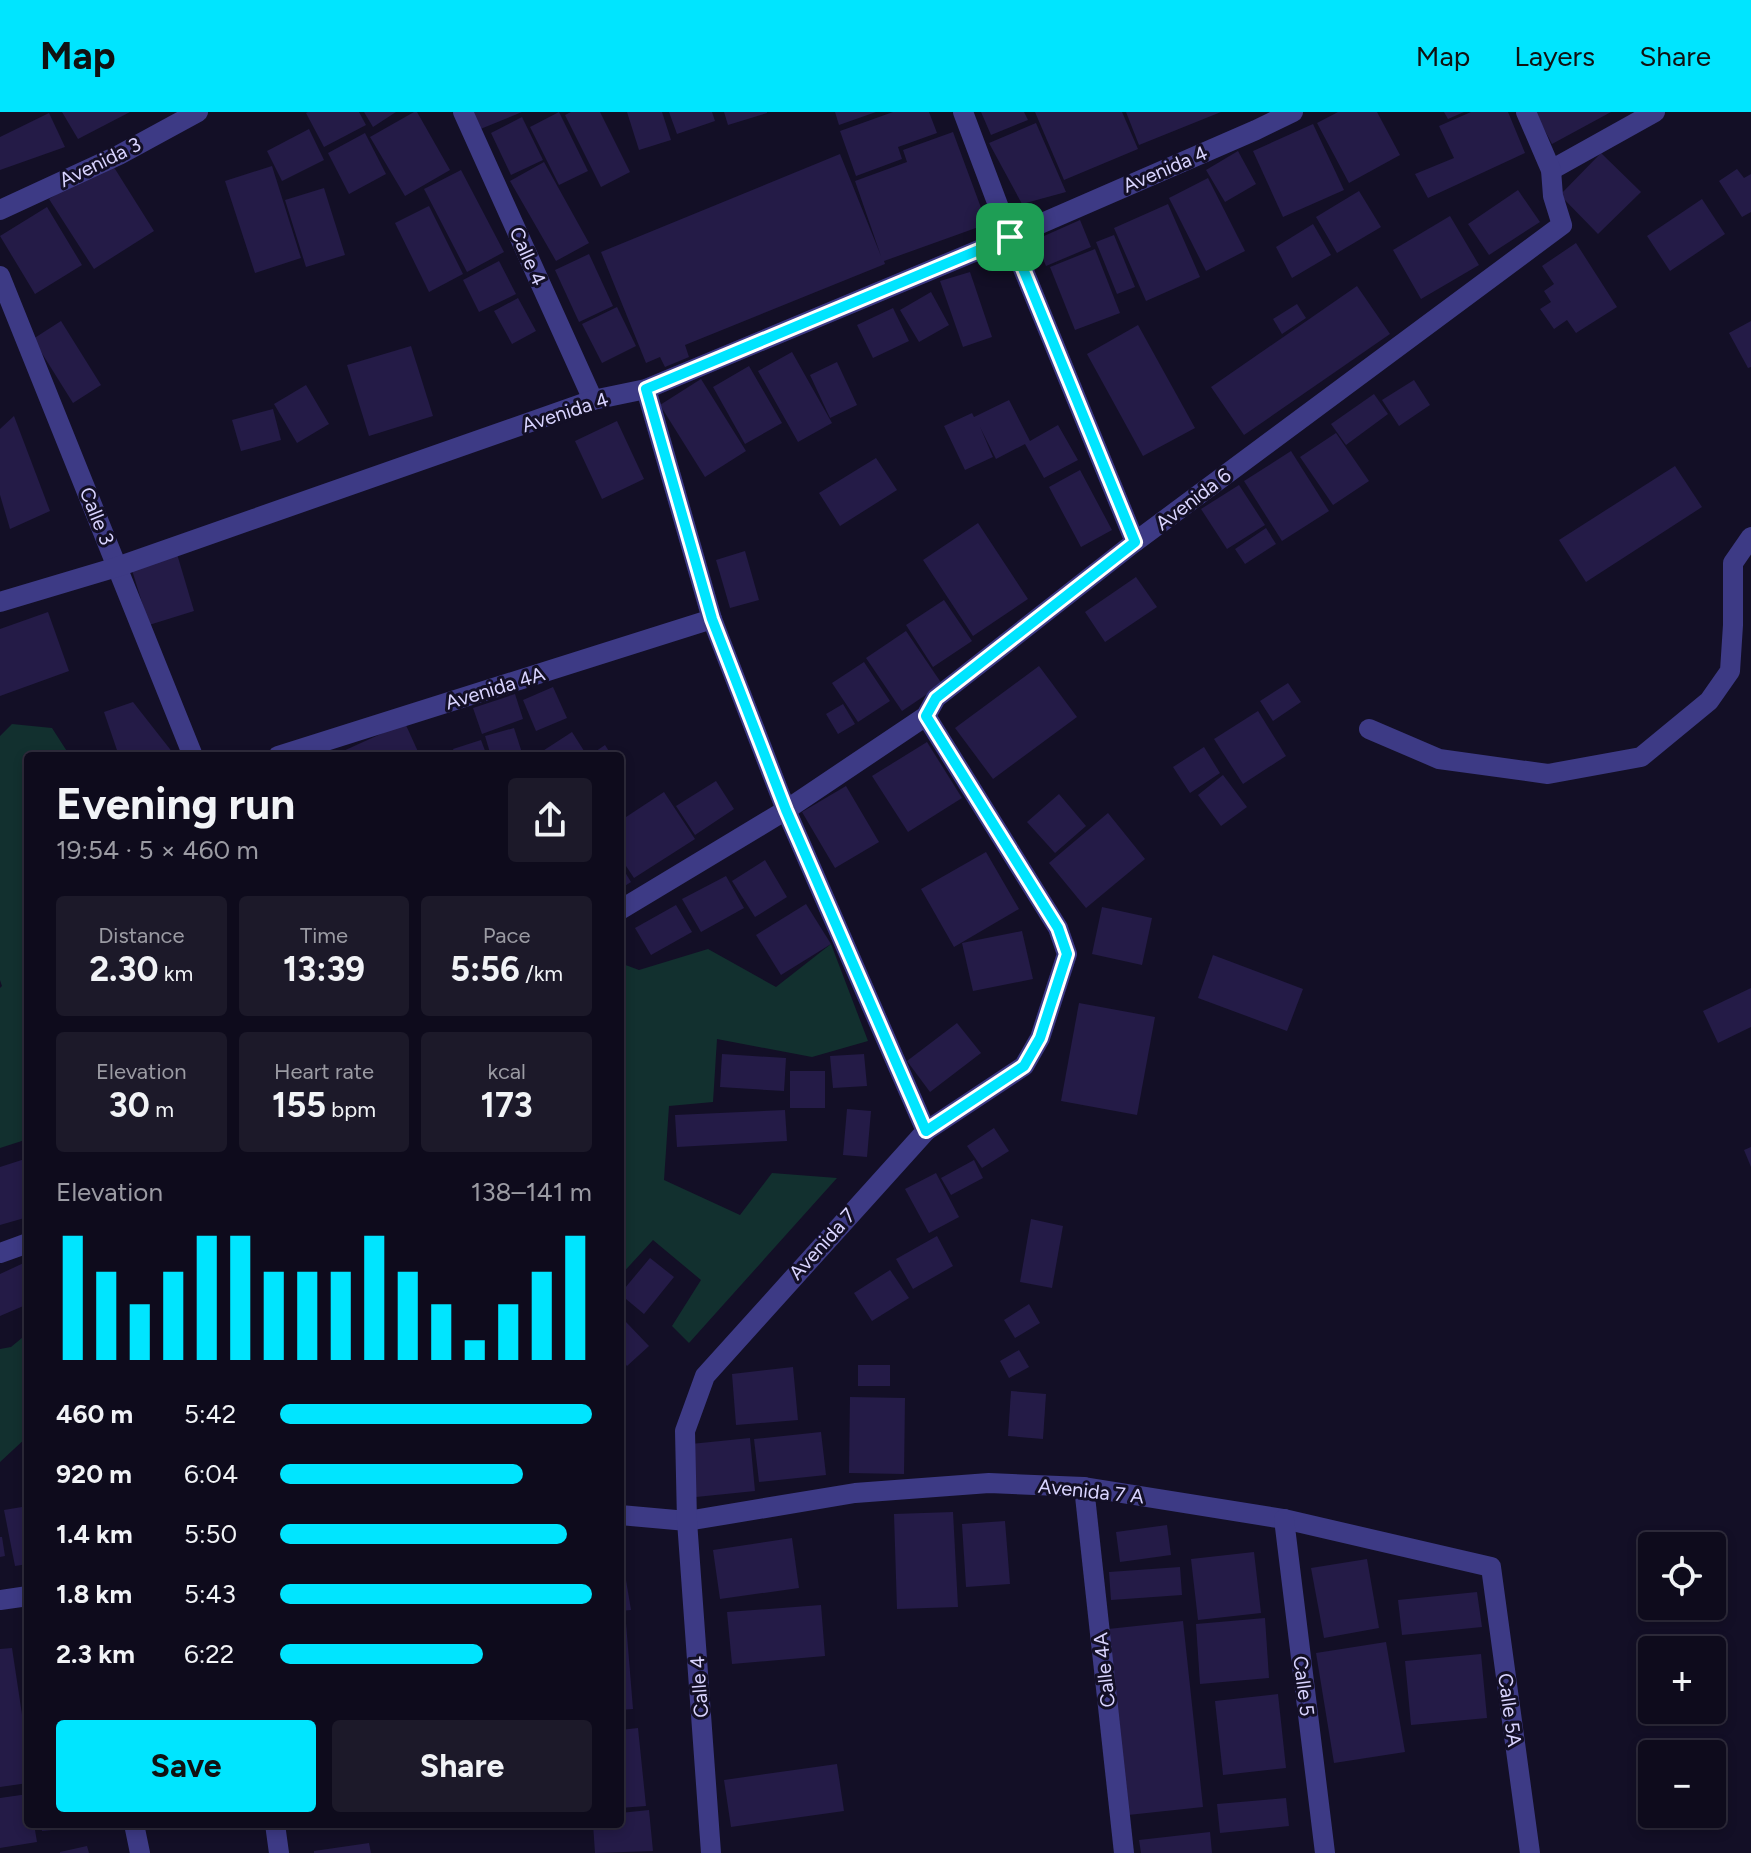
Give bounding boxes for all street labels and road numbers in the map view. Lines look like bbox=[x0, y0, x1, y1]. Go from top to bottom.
street label: Avenida 3 bbox=[55, 132, 145, 192]
street label: Avenida 4 bbox=[1119, 140, 1211, 198]
street label: Calle 4 bbox=[504, 223, 552, 289]
street label: Avenida 4 bbox=[519, 387, 611, 437]
street label: Avenida 6 bbox=[1150, 463, 1236, 535]
street label: Calle 3 bbox=[75, 484, 119, 548]
street label: Avenida 4A bbox=[442, 661, 548, 715]
street label: Avenida 7 bbox=[784, 1203, 860, 1285]
street label: Avenida 7 A bbox=[1037, 1474, 1146, 1509]
street label: Calle 4A bbox=[1088, 1631, 1120, 1709]
street label: Calle 5 bbox=[1288, 1654, 1320, 1718]
street label: Calle 4 bbox=[685, 1655, 713, 1719]
street label: Calle 5A bbox=[1493, 1672, 1527, 1749]

